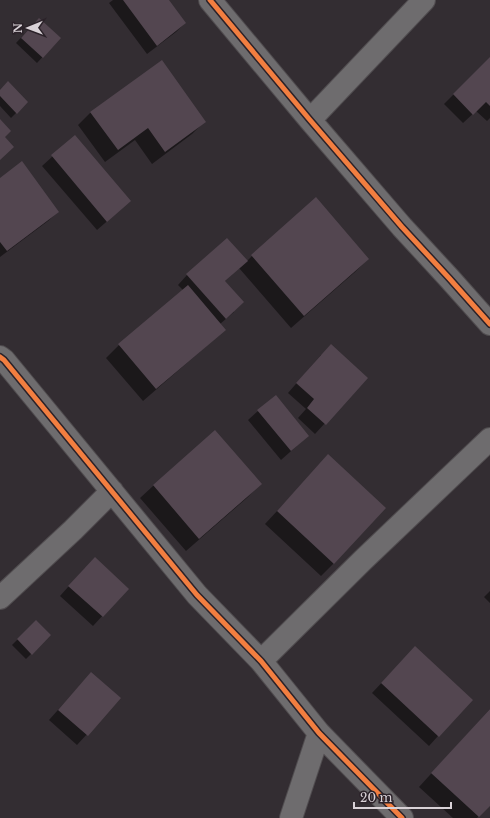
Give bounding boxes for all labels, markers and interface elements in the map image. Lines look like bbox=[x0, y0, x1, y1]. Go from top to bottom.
north arrow bbox=[8, 8, 48, 48]
text: N bbox=[11, 22, 25, 33]
scale bar bbox=[354, 784, 451, 810]
text: 20 m bbox=[360, 790, 392, 805]

